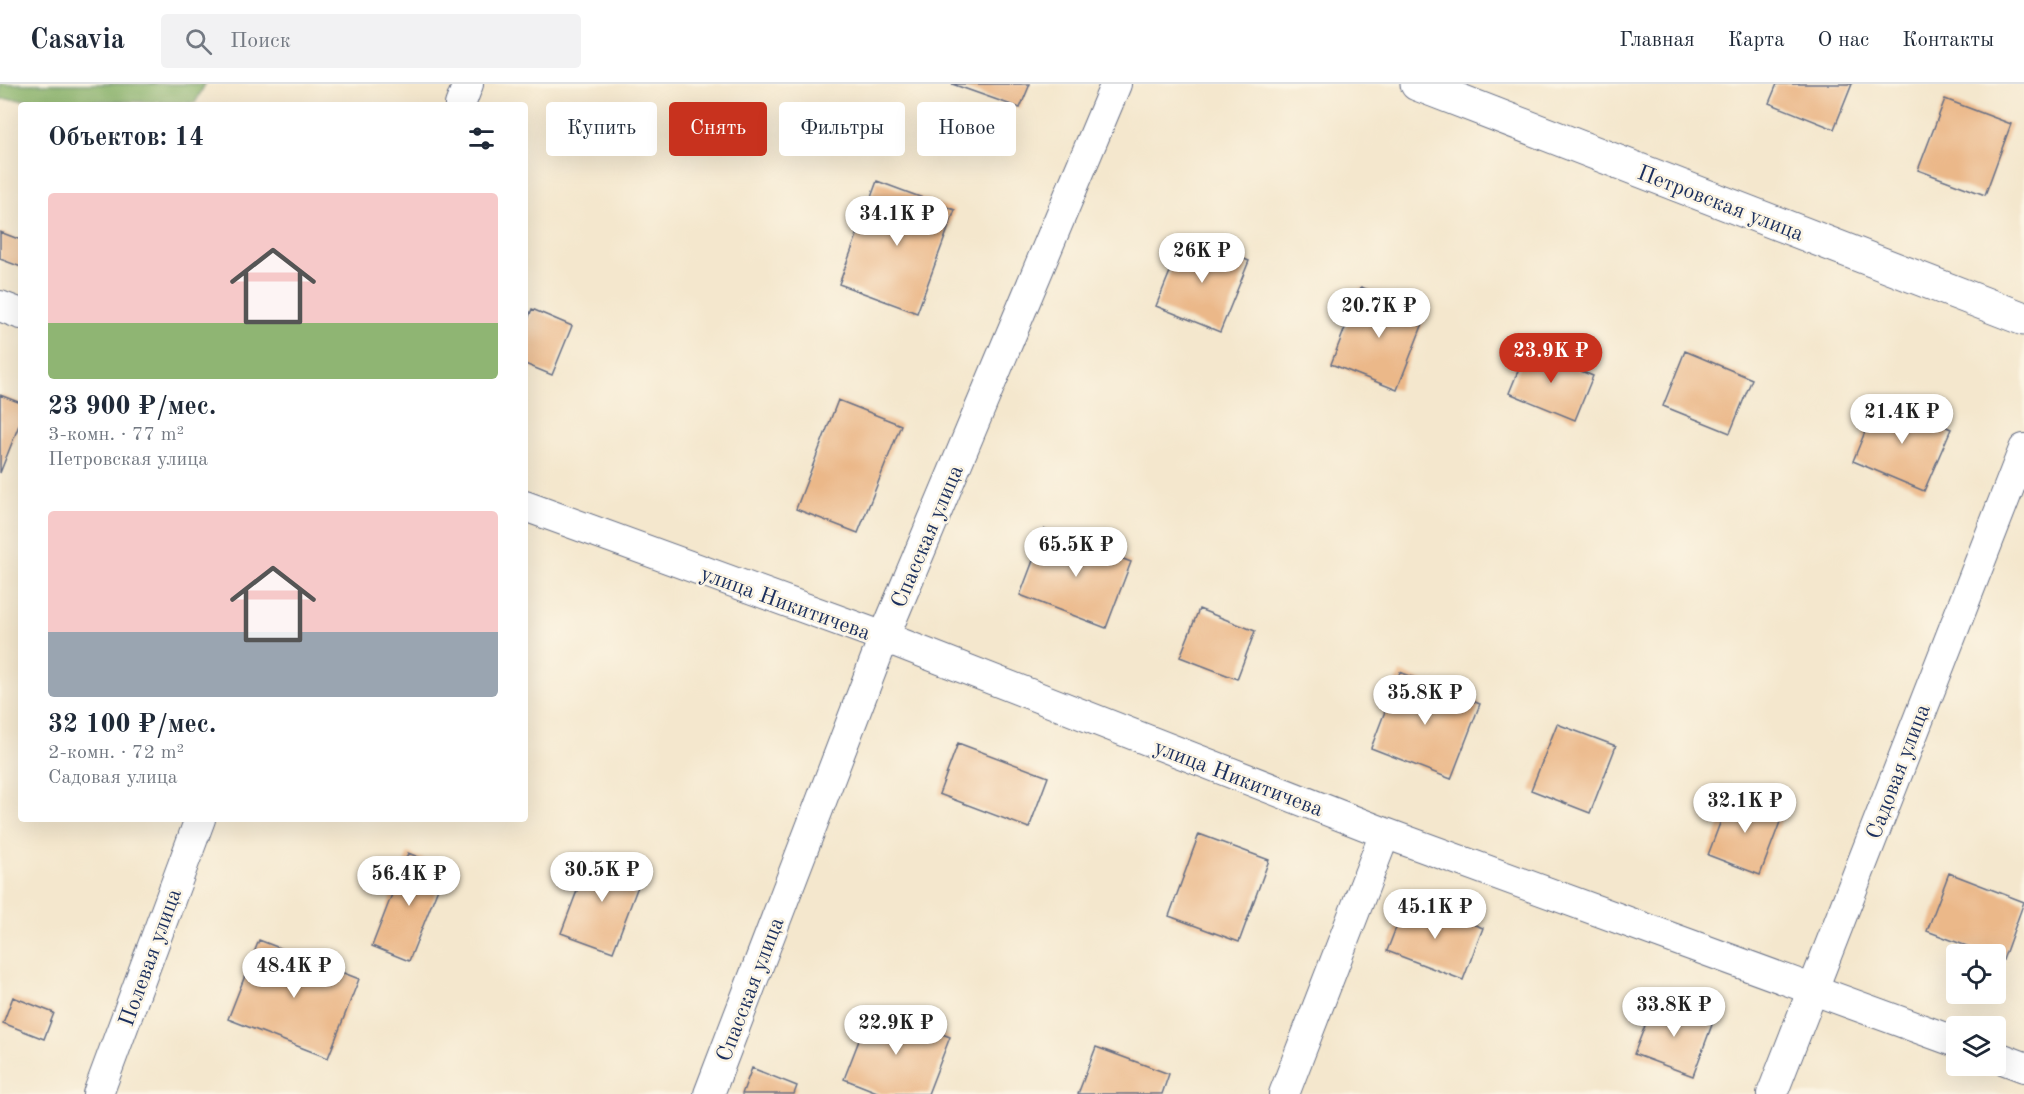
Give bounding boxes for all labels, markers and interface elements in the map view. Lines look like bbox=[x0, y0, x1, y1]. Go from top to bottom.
search box bbox=[161, 14, 581, 68]
icon: search bbox=[182, 25, 215, 58]
text: Casavia bbox=[30, 27, 125, 55]
text: Поиск bbox=[230, 30, 291, 52]
text: Главная bbox=[1619, 30, 1695, 51]
text: Карта bbox=[1728, 30, 1785, 51]
text: О нас bbox=[1818, 30, 1869, 51]
text: Контакты bbox=[1902, 30, 1994, 51]
chip: Купить bbox=[546, 102, 657, 156]
chip: Снять bbox=[669, 102, 767, 156]
chip: Фильтры bbox=[779, 102, 905, 156]
chip: Новое bbox=[917, 102, 1016, 156]
icon: filters bbox=[465, 122, 498, 155]
text: Объектов: 14 bbox=[48, 125, 204, 151]
street label: Петровская улица bbox=[1634, 162, 1807, 246]
pin: 34.1K ₽ bbox=[842, 196, 952, 247]
text: 34.1K ₽ bbox=[859, 205, 935, 225]
icon: home bbox=[219, 232, 327, 340]
pin: 26K ₽ bbox=[1160, 233, 1244, 284]
text: 26K ₽ bbox=[1173, 242, 1231, 262]
pin: 20.7K ₽ bbox=[1324, 288, 1434, 339]
text: 20.7K ₽ bbox=[1341, 297, 1417, 317]
pin: 23.9K ₽ bbox=[1496, 333, 1606, 384]
text: 23.9K ₽ bbox=[1513, 342, 1589, 362]
text: 23 900 ₽/мес. bbox=[48, 394, 216, 420]
pin: 21.4K ₽ bbox=[1847, 394, 1957, 445]
text: 21.4K ₽ bbox=[1864, 403, 1940, 423]
text: 3-комн. · 77 m² bbox=[48, 425, 184, 445]
text: Петровская улица bbox=[48, 450, 208, 470]
street label: Спасская улица bbox=[888, 462, 968, 611]
pin: 65.5K ₽ bbox=[1021, 527, 1131, 578]
text: 65.5K ₽ bbox=[1038, 536, 1114, 556]
icon: home bbox=[219, 550, 327, 658]
street label: улица Никитичева bbox=[697, 563, 873, 645]
pin: 35.8K ₽ bbox=[1370, 675, 1480, 726]
text: 35.8K ₽ bbox=[1387, 684, 1463, 704]
street label: Садовая улица bbox=[1863, 701, 1935, 842]
text: 32 100 ₽/мес. bbox=[48, 712, 216, 738]
street label: улица Никитичева bbox=[1151, 736, 1326, 821]
text: 2-комн. · 72 m² bbox=[48, 743, 184, 763]
text: Садовая улица bbox=[48, 768, 178, 788]
pin: 32.1K ₽ bbox=[1690, 783, 1800, 834]
text: 32.1K ₽ bbox=[1707, 792, 1783, 812]
pin: 30.5K ₽ bbox=[547, 852, 657, 903]
pin: 56.4K ₽ bbox=[354, 856, 464, 907]
text: 30.5K ₽ bbox=[564, 861, 640, 881]
text: 56.4K ₽ bbox=[371, 865, 447, 885]
street label: Полевая улица bbox=[116, 886, 186, 1029]
pin: 45.1K ₽ bbox=[1380, 889, 1490, 940]
text: 45.1K ₽ bbox=[1397, 898, 1473, 918]
street label: Спасская улица bbox=[713, 914, 789, 1065]
map controls bbox=[1946, 944, 2006, 1076]
button: locate bbox=[1946, 944, 2006, 1004]
pin: 48.4K ₽ bbox=[239, 948, 349, 999]
text: 48.4K ₽ bbox=[256, 957, 332, 977]
pin: 33.8K ₽ bbox=[1619, 987, 1729, 1038]
text: 33.8K ₽ bbox=[1636, 996, 1712, 1016]
pin: 22.9K ₽ bbox=[841, 1005, 951, 1056]
text: 22.9K ₽ bbox=[858, 1014, 934, 1034]
button: layers bbox=[1946, 1016, 2006, 1076]

